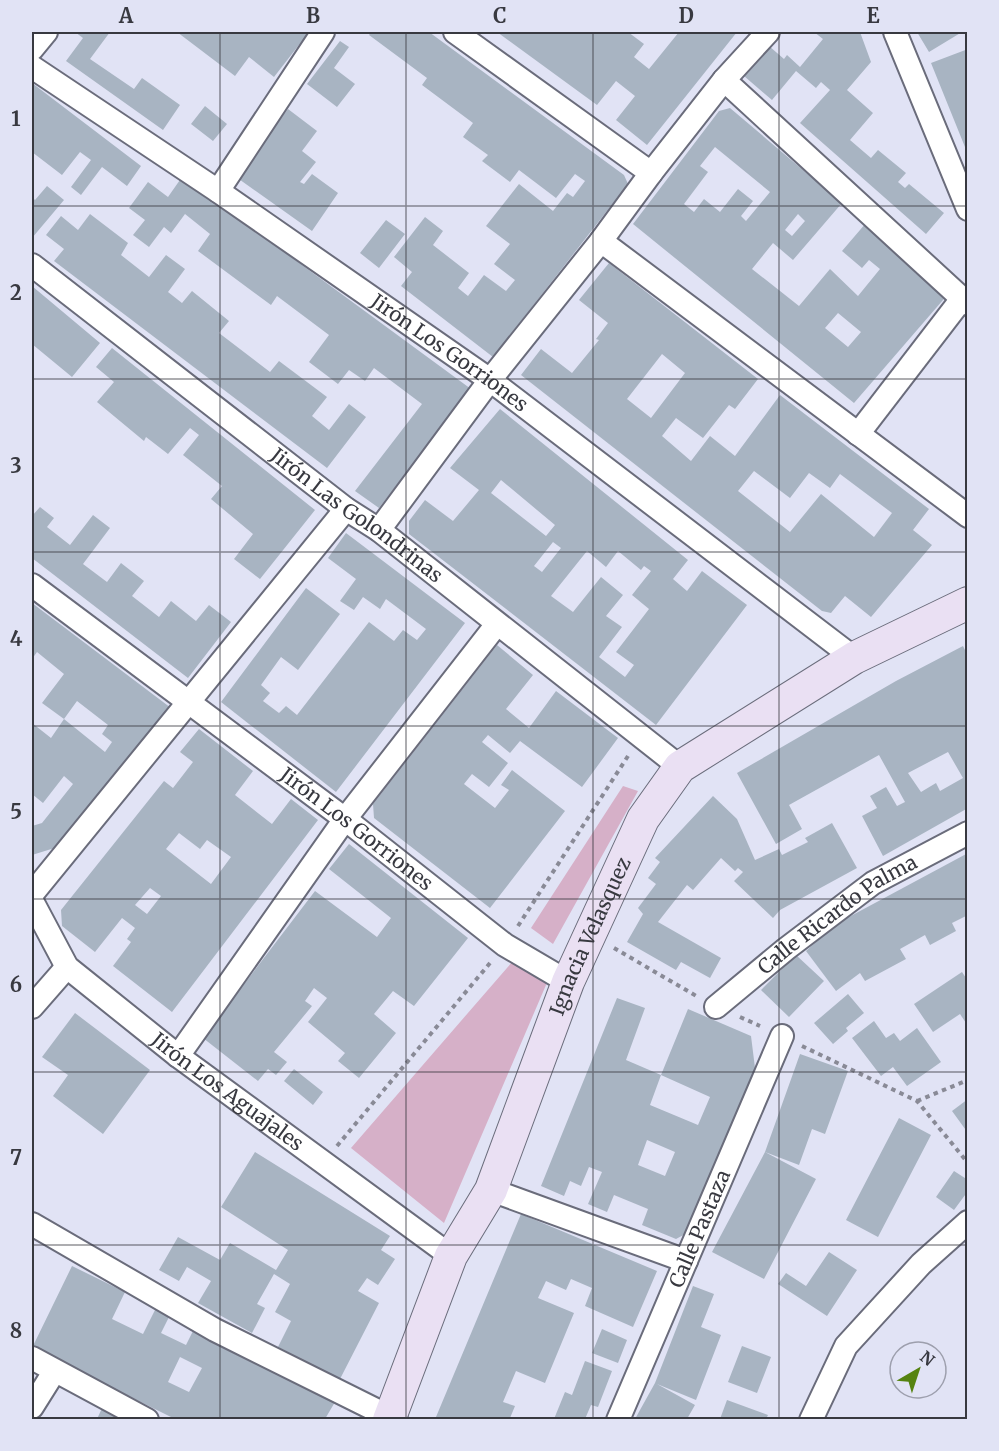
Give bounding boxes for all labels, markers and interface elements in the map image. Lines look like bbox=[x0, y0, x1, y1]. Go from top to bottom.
text: A bbox=[118, 3, 134, 28]
text: B bbox=[306, 3, 320, 28]
text: C bbox=[493, 3, 507, 28]
text: D bbox=[678, 3, 694, 28]
text: E bbox=[866, 3, 880, 28]
text: 1 bbox=[11, 106, 21, 131]
text: 2 bbox=[10, 280, 22, 305]
street label: Jirón Los Gorriones bbox=[366, 288, 533, 417]
street label: Jirón Las Golondrinas bbox=[265, 442, 448, 588]
text: 3 bbox=[10, 453, 22, 478]
text: 4 bbox=[10, 626, 23, 651]
street label: Jirón Los Gorriones bbox=[274, 761, 438, 896]
text: 5 bbox=[10, 799, 22, 824]
street label: Calle Ricardo Palma bbox=[752, 849, 921, 979]
street label: Ignacia Velasquez bbox=[544, 853, 636, 1019]
text: 6 bbox=[10, 972, 22, 997]
street label: Jirón Los Aguajales bbox=[146, 1026, 309, 1156]
text: 7 bbox=[10, 1145, 22, 1170]
street label: Calle Pastaza bbox=[663, 1166, 736, 1291]
text: 8 bbox=[10, 1318, 22, 1343]
north arrow bbox=[888, 1340, 948, 1400]
text: N bbox=[916, 1347, 939, 1370]

